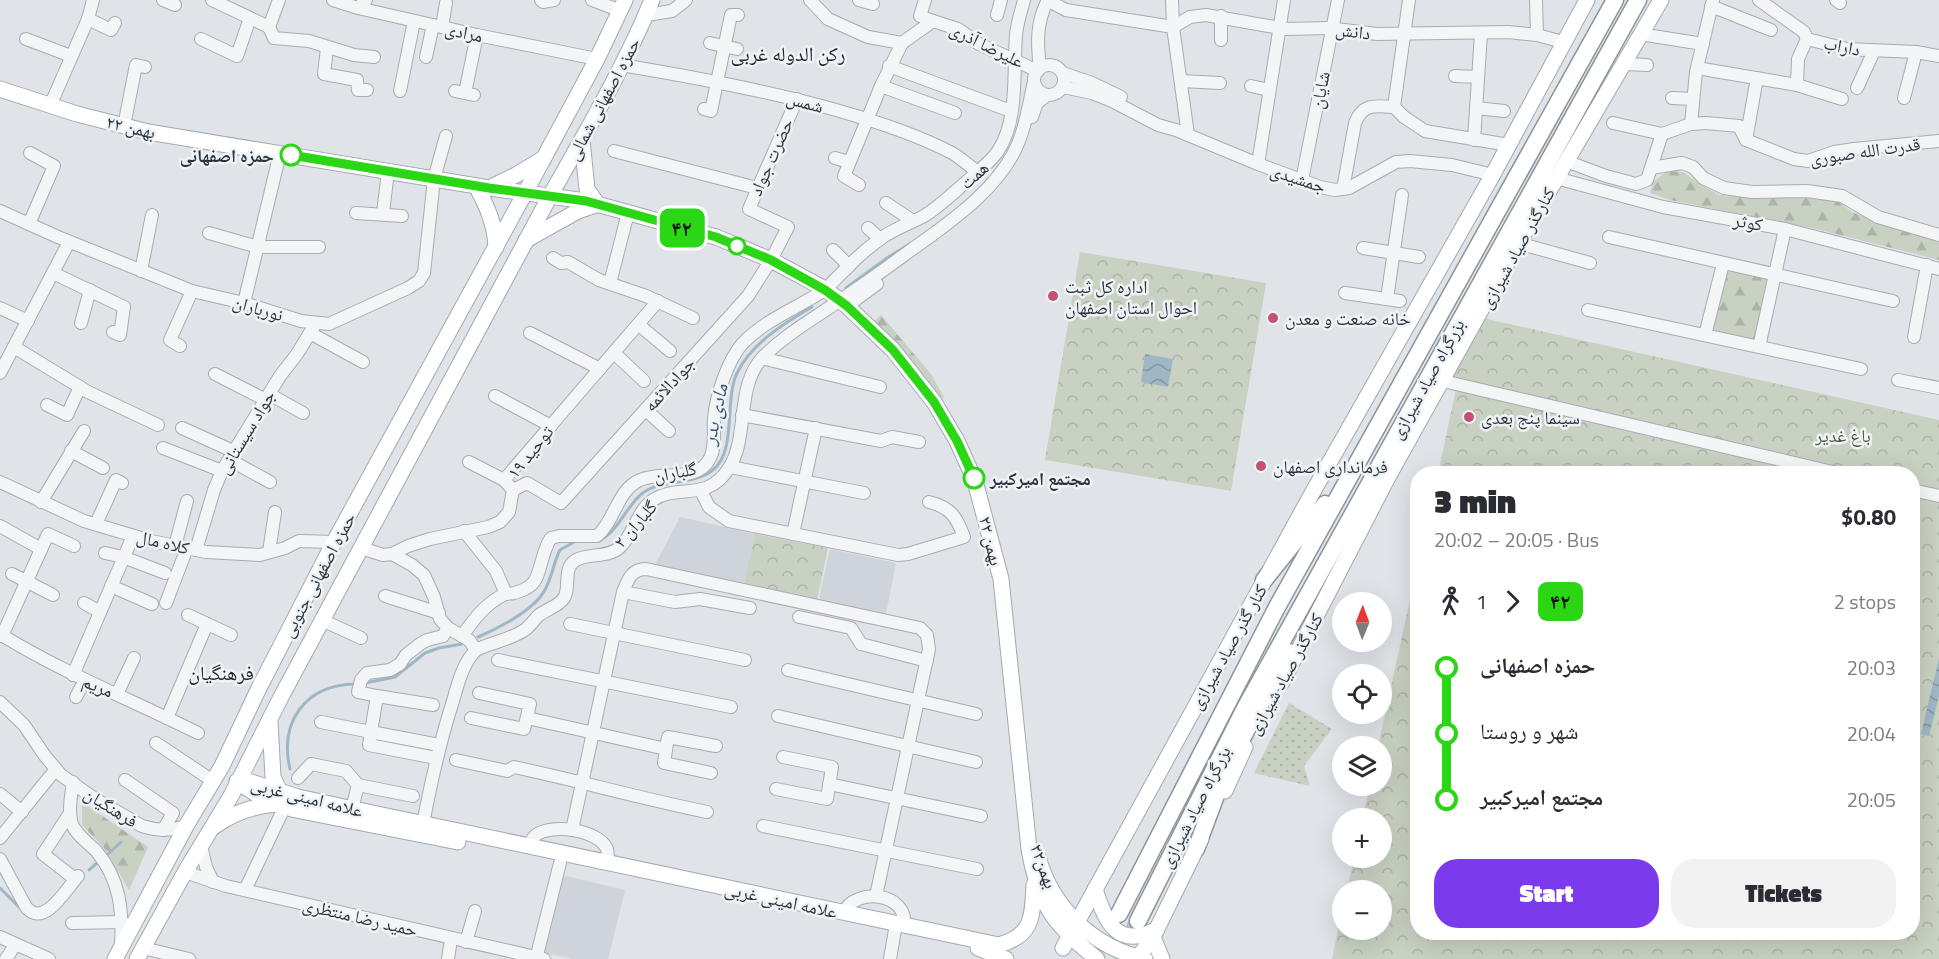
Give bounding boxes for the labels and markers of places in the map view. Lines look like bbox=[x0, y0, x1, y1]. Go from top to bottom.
place label: حمزه اصفهانی bbox=[180, 142, 274, 169]
marker: حمزه اصفهانی bbox=[280, 144, 302, 166]
unlabelled marker bbox=[728, 237, 746, 255]
place label: اداره کل ثبت احوال استان اصفهان bbox=[1065, 273, 1197, 321]
marker: اداره کل ثبت احوال استان اصفهان bbox=[1046, 289, 1060, 303]
place label: خانه صنعت و معدن bbox=[1285, 305, 1411, 332]
marker: خانه صنعت و معدن bbox=[1266, 311, 1280, 325]
place label: سینما پنج بعدی bbox=[1481, 404, 1580, 431]
marker: سینما پنج بعدی bbox=[1462, 410, 1476, 424]
place label: فرمانداری اصفهان bbox=[1273, 453, 1388, 480]
marker: فرمانداری اصفهان bbox=[1254, 459, 1268, 473]
place label: مجتمع امیرکبیر bbox=[989, 465, 1091, 492]
marker: مجتمع امیرکبیر bbox=[963, 467, 985, 489]

